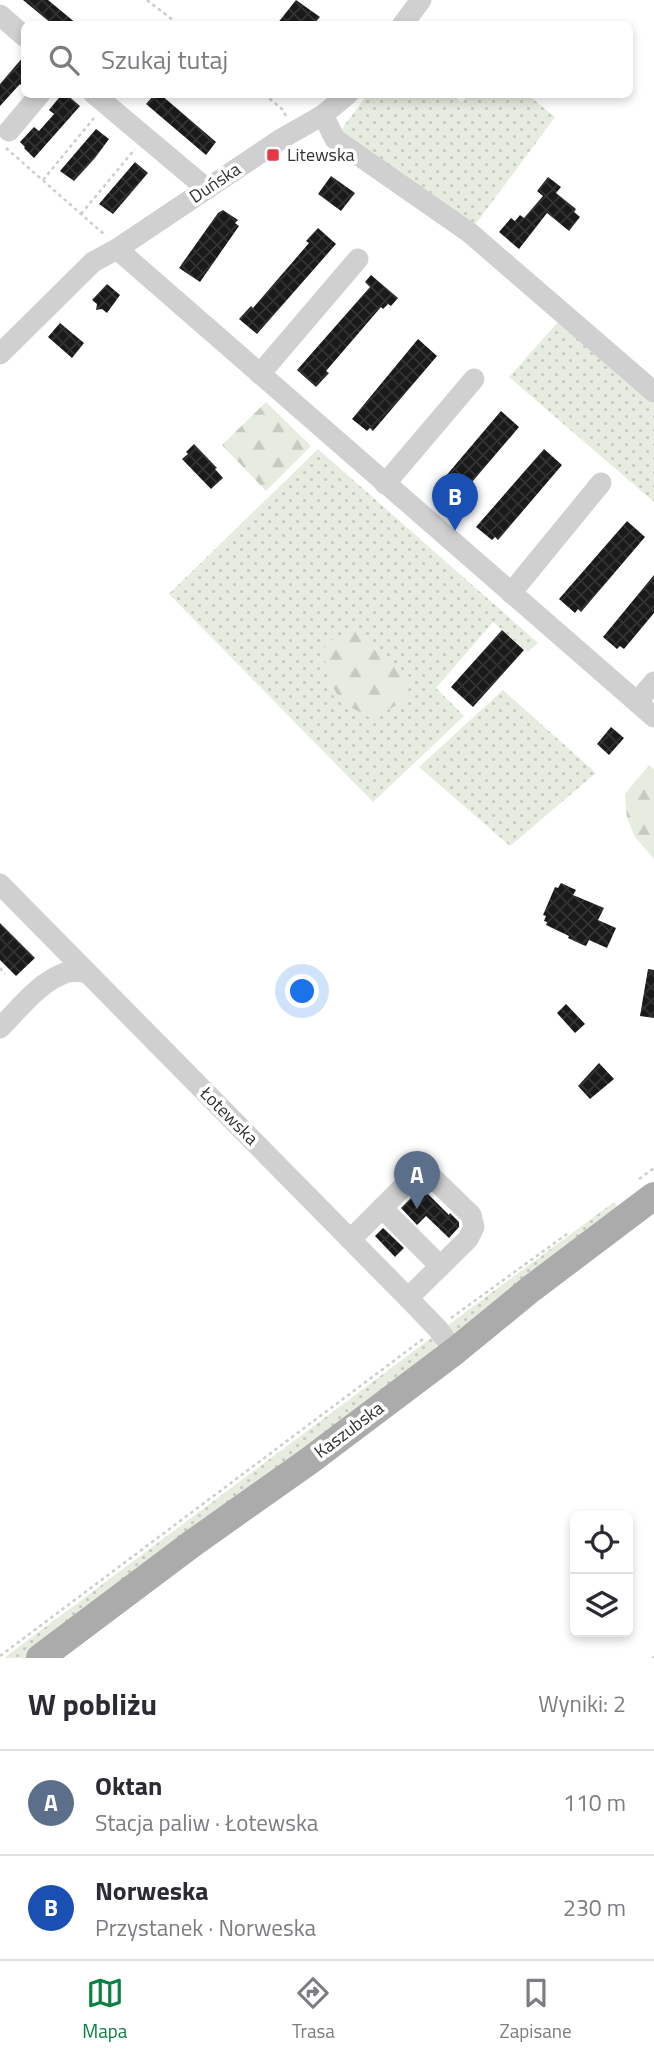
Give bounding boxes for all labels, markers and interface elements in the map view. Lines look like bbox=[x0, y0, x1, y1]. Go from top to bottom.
search box bbox=[21, 21, 633, 98]
text: Szukaj tutaj bbox=[101, 40, 228, 79]
icon: search bbox=[45, 41, 83, 79]
place label: Litewska bbox=[287, 141, 354, 168]
marker: Litewska bbox=[265, 147, 281, 163]
street label: Duńska bbox=[184, 156, 246, 210]
pin: B bbox=[432, 473, 478, 531]
your location bbox=[285, 974, 319, 1008]
street label: Łotewska bbox=[193, 1080, 265, 1151]
pin: A bbox=[394, 1151, 440, 1209]
street label: Kaszubska bbox=[308, 1395, 389, 1465]
map controls bbox=[570, 1511, 633, 1637]
button: locate bbox=[570, 1511, 633, 1574]
button: layers bbox=[570, 1574, 633, 1637]
text: W pobliżu bbox=[28, 1681, 157, 1727]
text: Wyniki: 2 bbox=[538, 1686, 626, 1721]
text: Oktan bbox=[95, 1766, 162, 1805]
text: A bbox=[44, 1785, 58, 1820]
text: 110 m bbox=[563, 1785, 626, 1820]
text: Stacja paliw · Łotewska bbox=[95, 1805, 318, 1840]
text: Norweska bbox=[95, 1871, 209, 1910]
text: B bbox=[44, 1890, 58, 1925]
text: 230 m bbox=[563, 1890, 626, 1925]
text: Przystanek · Norweska bbox=[95, 1910, 316, 1945]
tab: Mapa bbox=[82, 1974, 127, 2045]
tab: Trasa bbox=[292, 1974, 335, 2045]
tab: Zapisane bbox=[500, 1974, 572, 2045]

